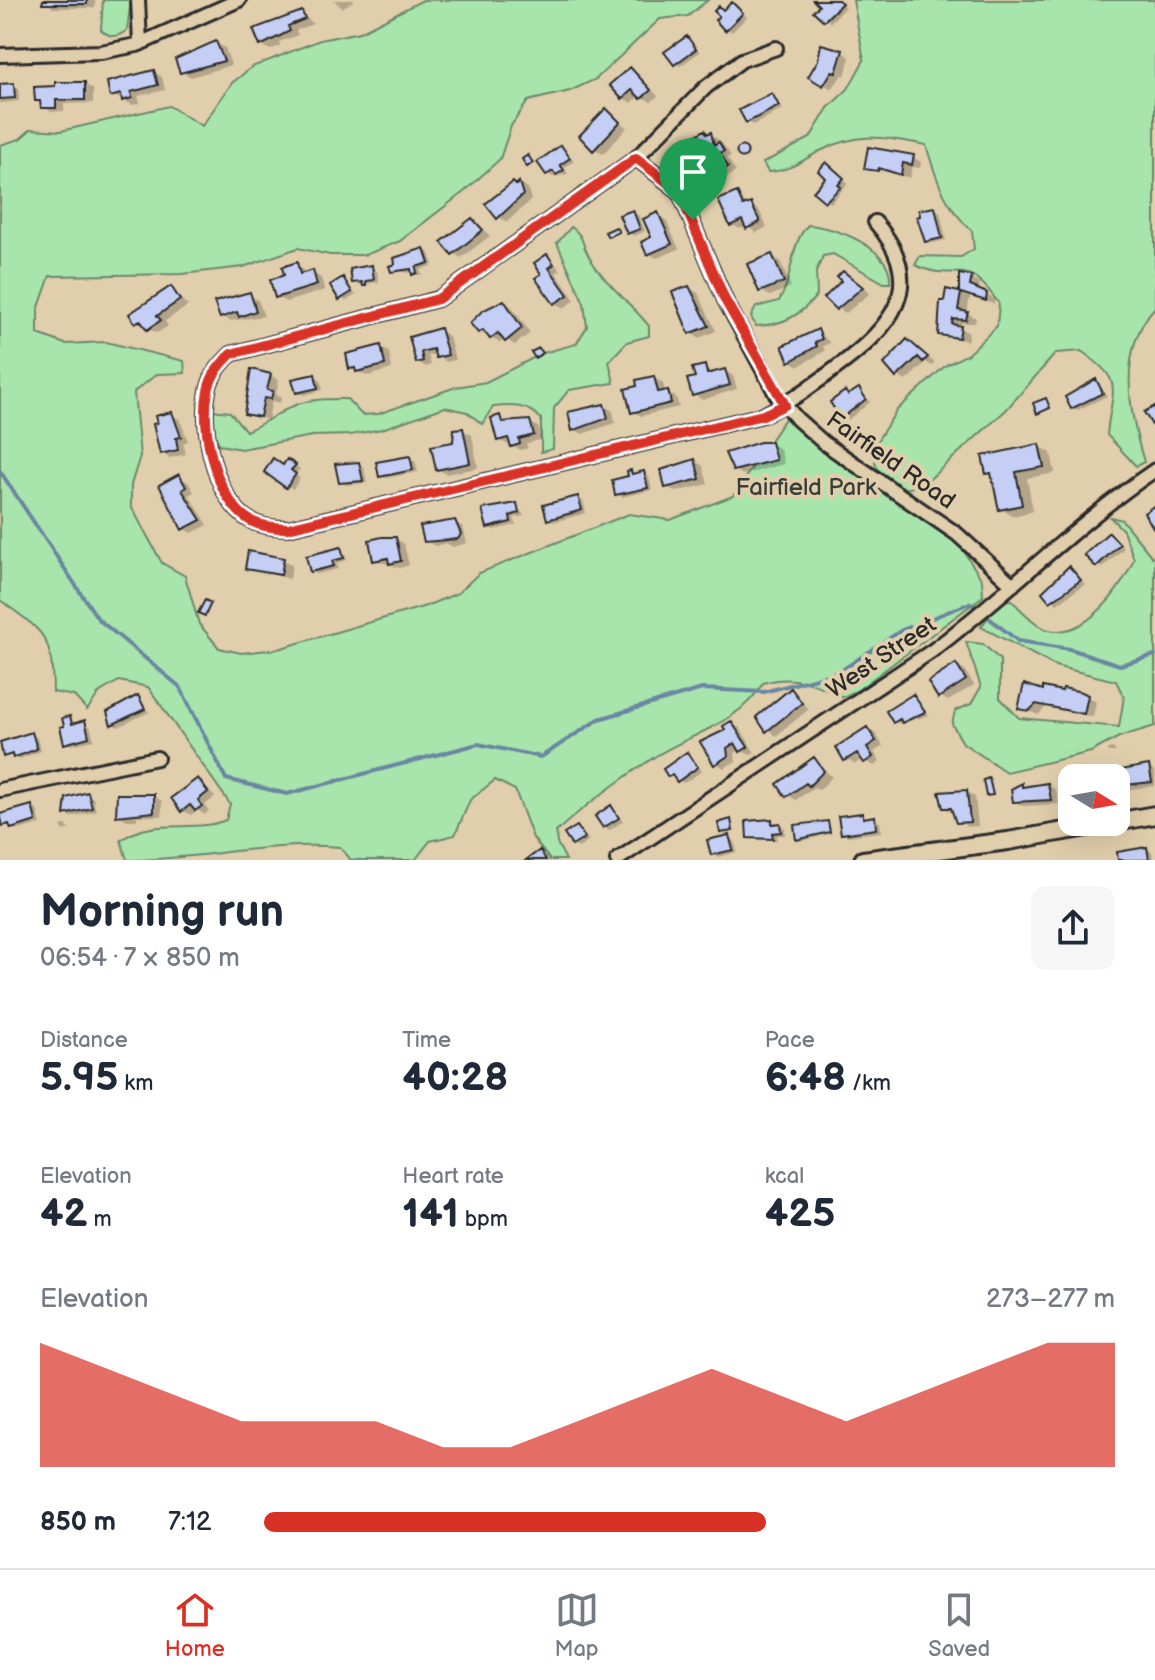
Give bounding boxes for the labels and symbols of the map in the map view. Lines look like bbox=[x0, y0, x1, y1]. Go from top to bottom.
pin bbox=[659, 138, 727, 220]
street label: Fairfield Road bbox=[821, 405, 961, 516]
park label: Fairfield Park bbox=[736, 473, 877, 502]
street label: West Street bbox=[821, 610, 942, 705]
north arrow bbox=[1058, 764, 1130, 836]

